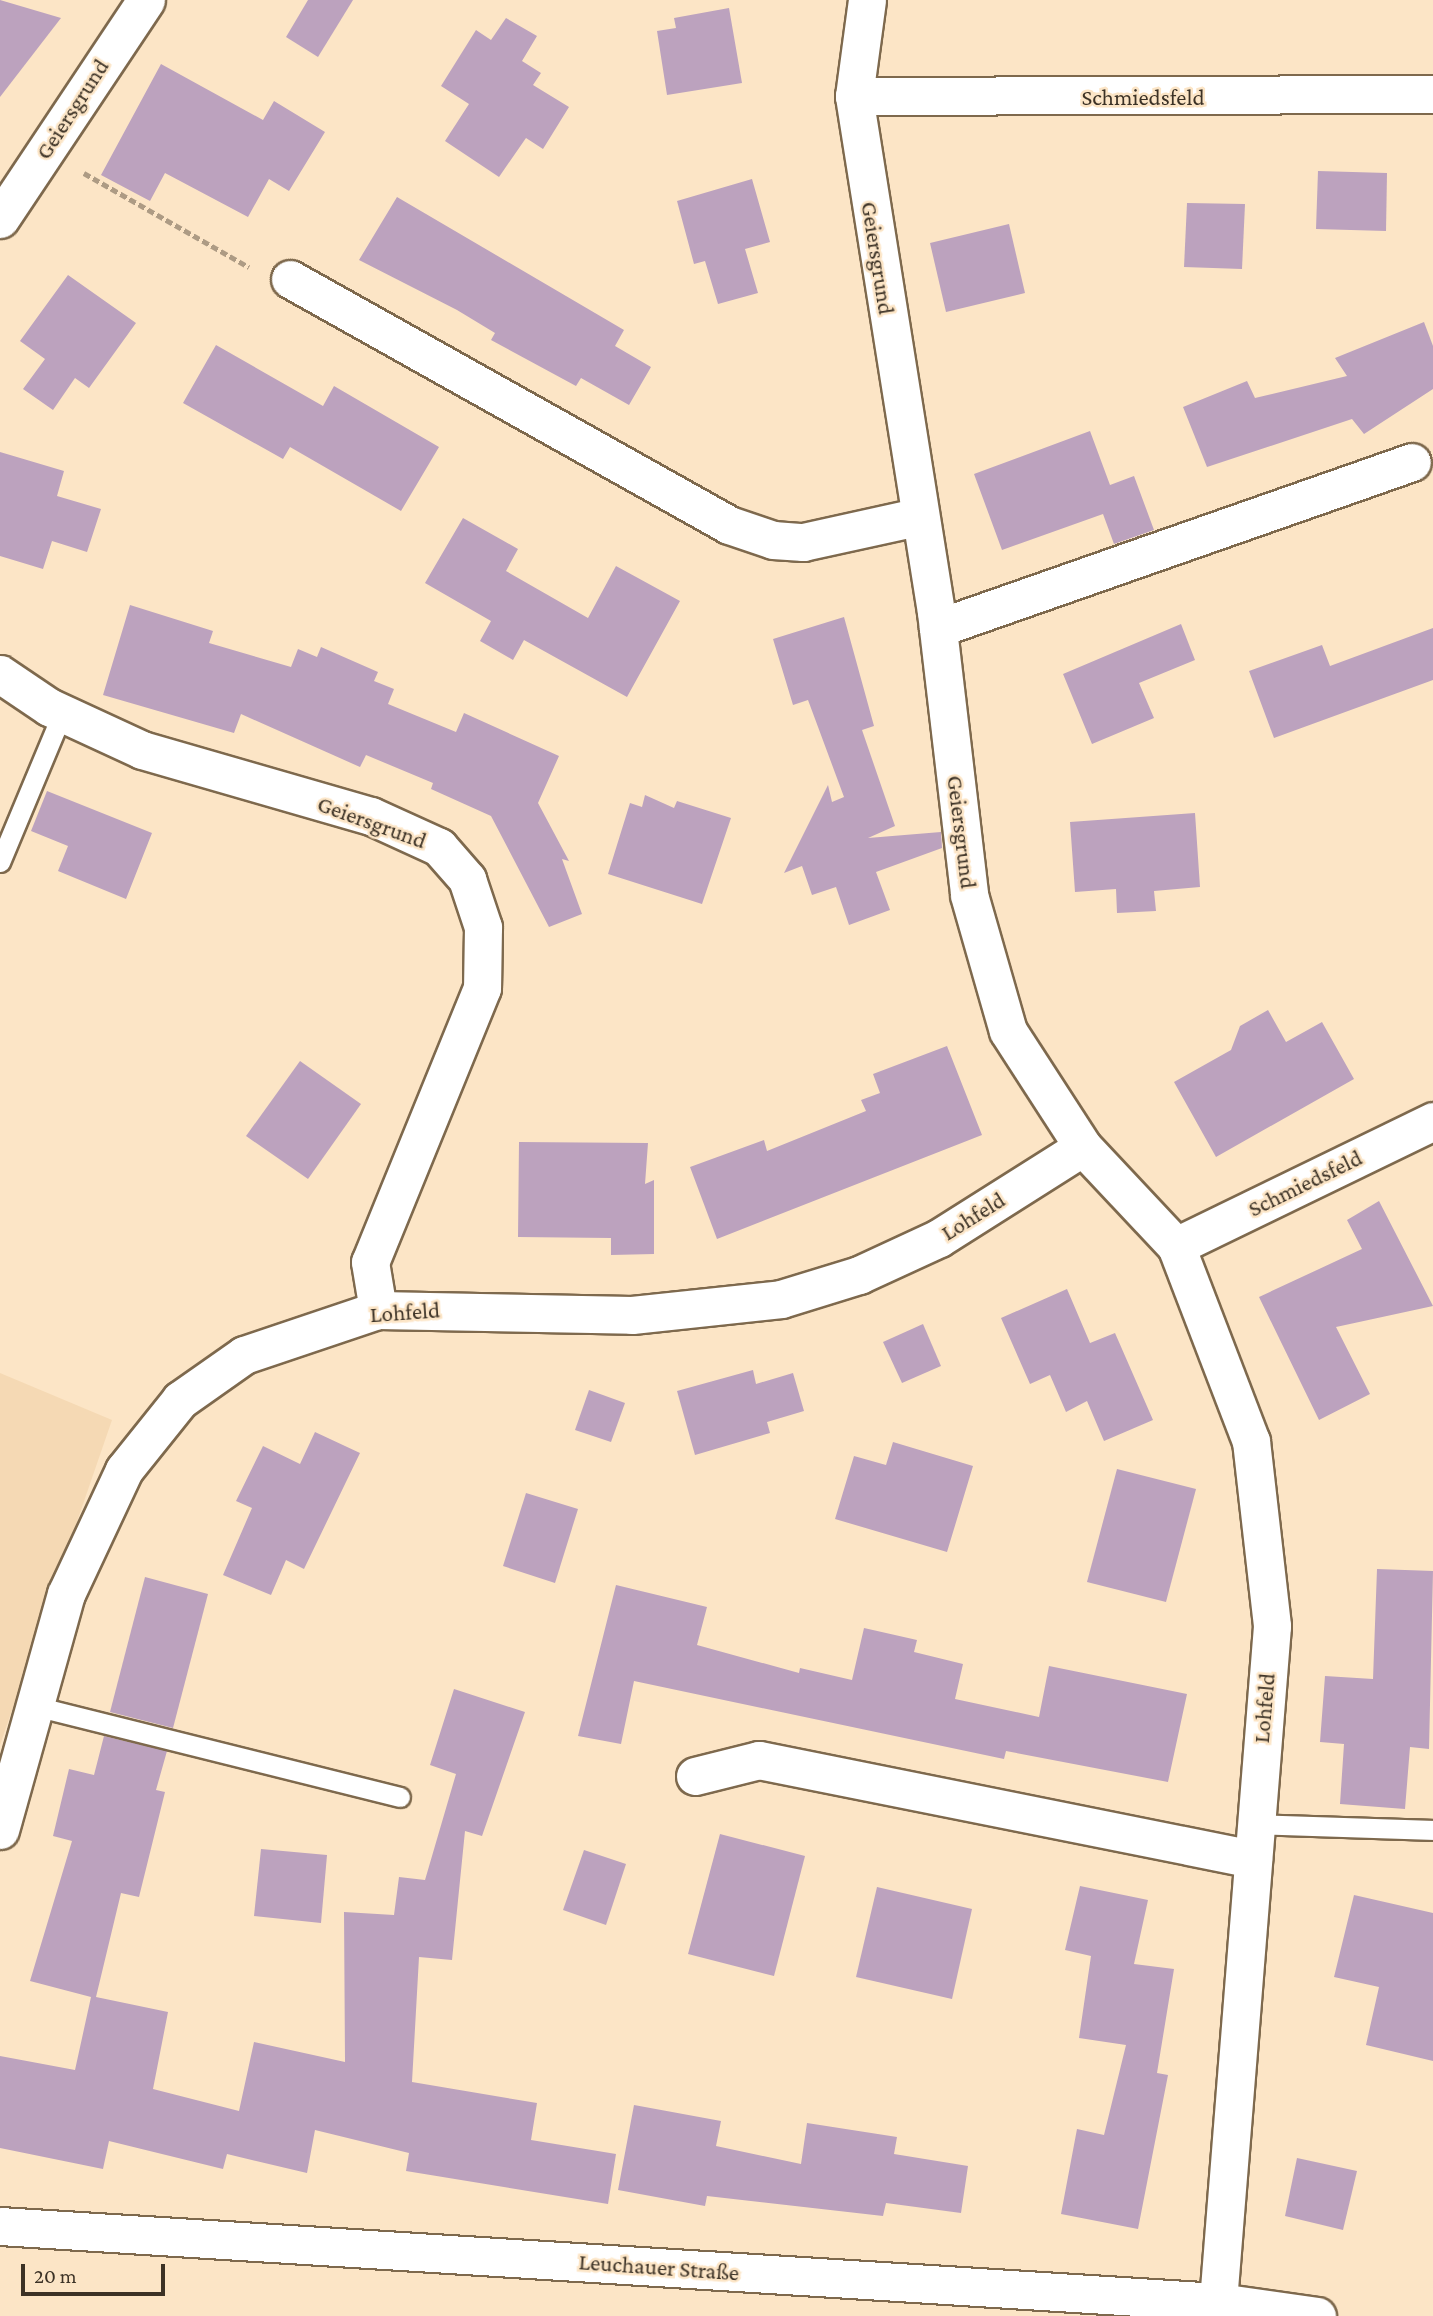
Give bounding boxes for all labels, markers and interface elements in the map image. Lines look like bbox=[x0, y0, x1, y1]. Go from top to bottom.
street label: Geiersgrund bbox=[29, 54, 115, 164]
street label: Schmiedsfeld bbox=[1081, 83, 1205, 111]
street label: Geiersgrund bbox=[855, 200, 901, 316]
street label: Geiersgrund bbox=[941, 774, 983, 890]
street label: Geiersgrund bbox=[314, 790, 430, 854]
street label: Schmiedsfeld bbox=[1244, 1144, 1366, 1222]
street label: Lohfeld bbox=[936, 1186, 1010, 1246]
street label: Lohfeld bbox=[369, 1296, 441, 1328]
street label: Lohfeld bbox=[1247, 1672, 1281, 1744]
street label: Leuchauer Straße bbox=[578, 2248, 740, 2286]
scale bar bbox=[24, 2250, 168, 2294]
text: 20 m bbox=[34, 2264, 77, 2288]

